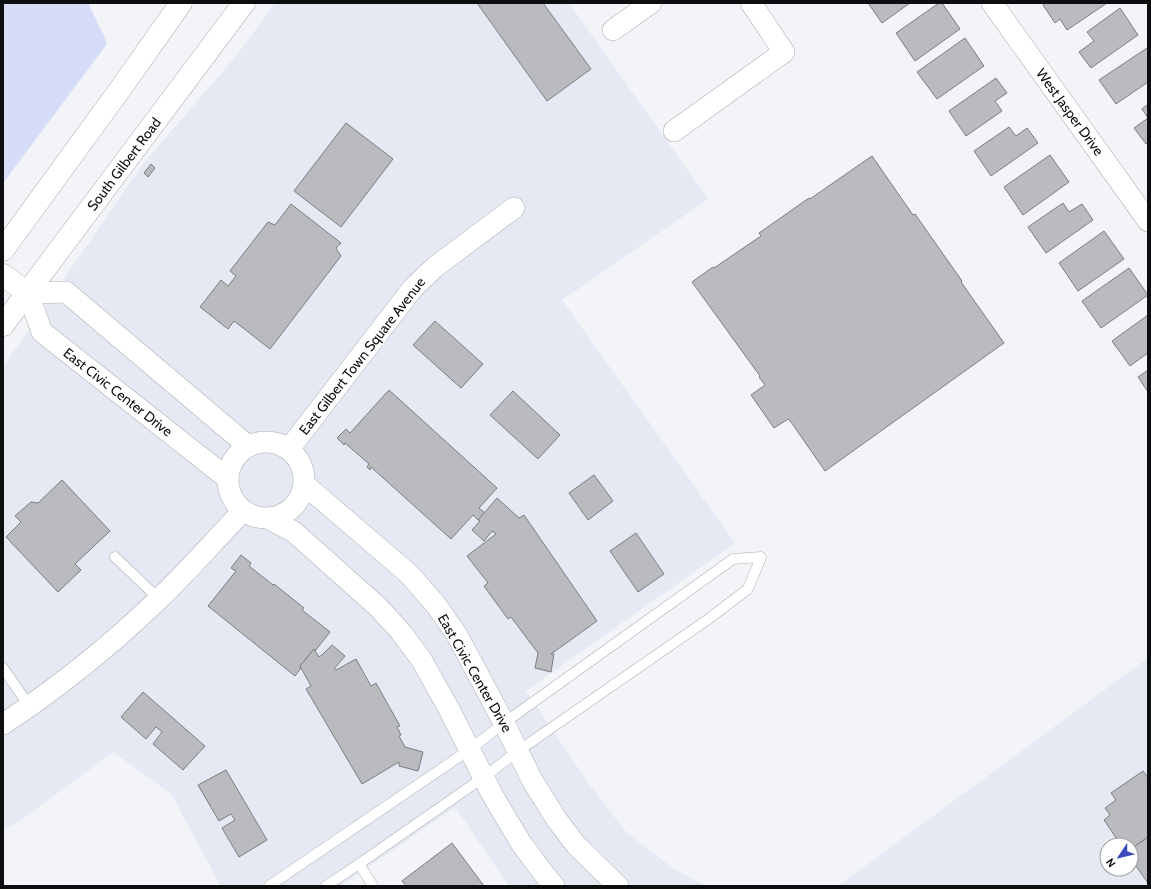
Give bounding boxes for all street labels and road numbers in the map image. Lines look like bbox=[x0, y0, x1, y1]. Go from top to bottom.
street label: West Jasper Drive bbox=[1032, 65, 1108, 159]
street label: South Gilbert Road bbox=[83, 114, 165, 214]
street label: East Gilbert Town Square Avenue bbox=[295, 274, 429, 438]
street label: East Civic Center Drive bbox=[60, 344, 176, 440]
street label: East Civic Center Drive bbox=[434, 611, 516, 735]

